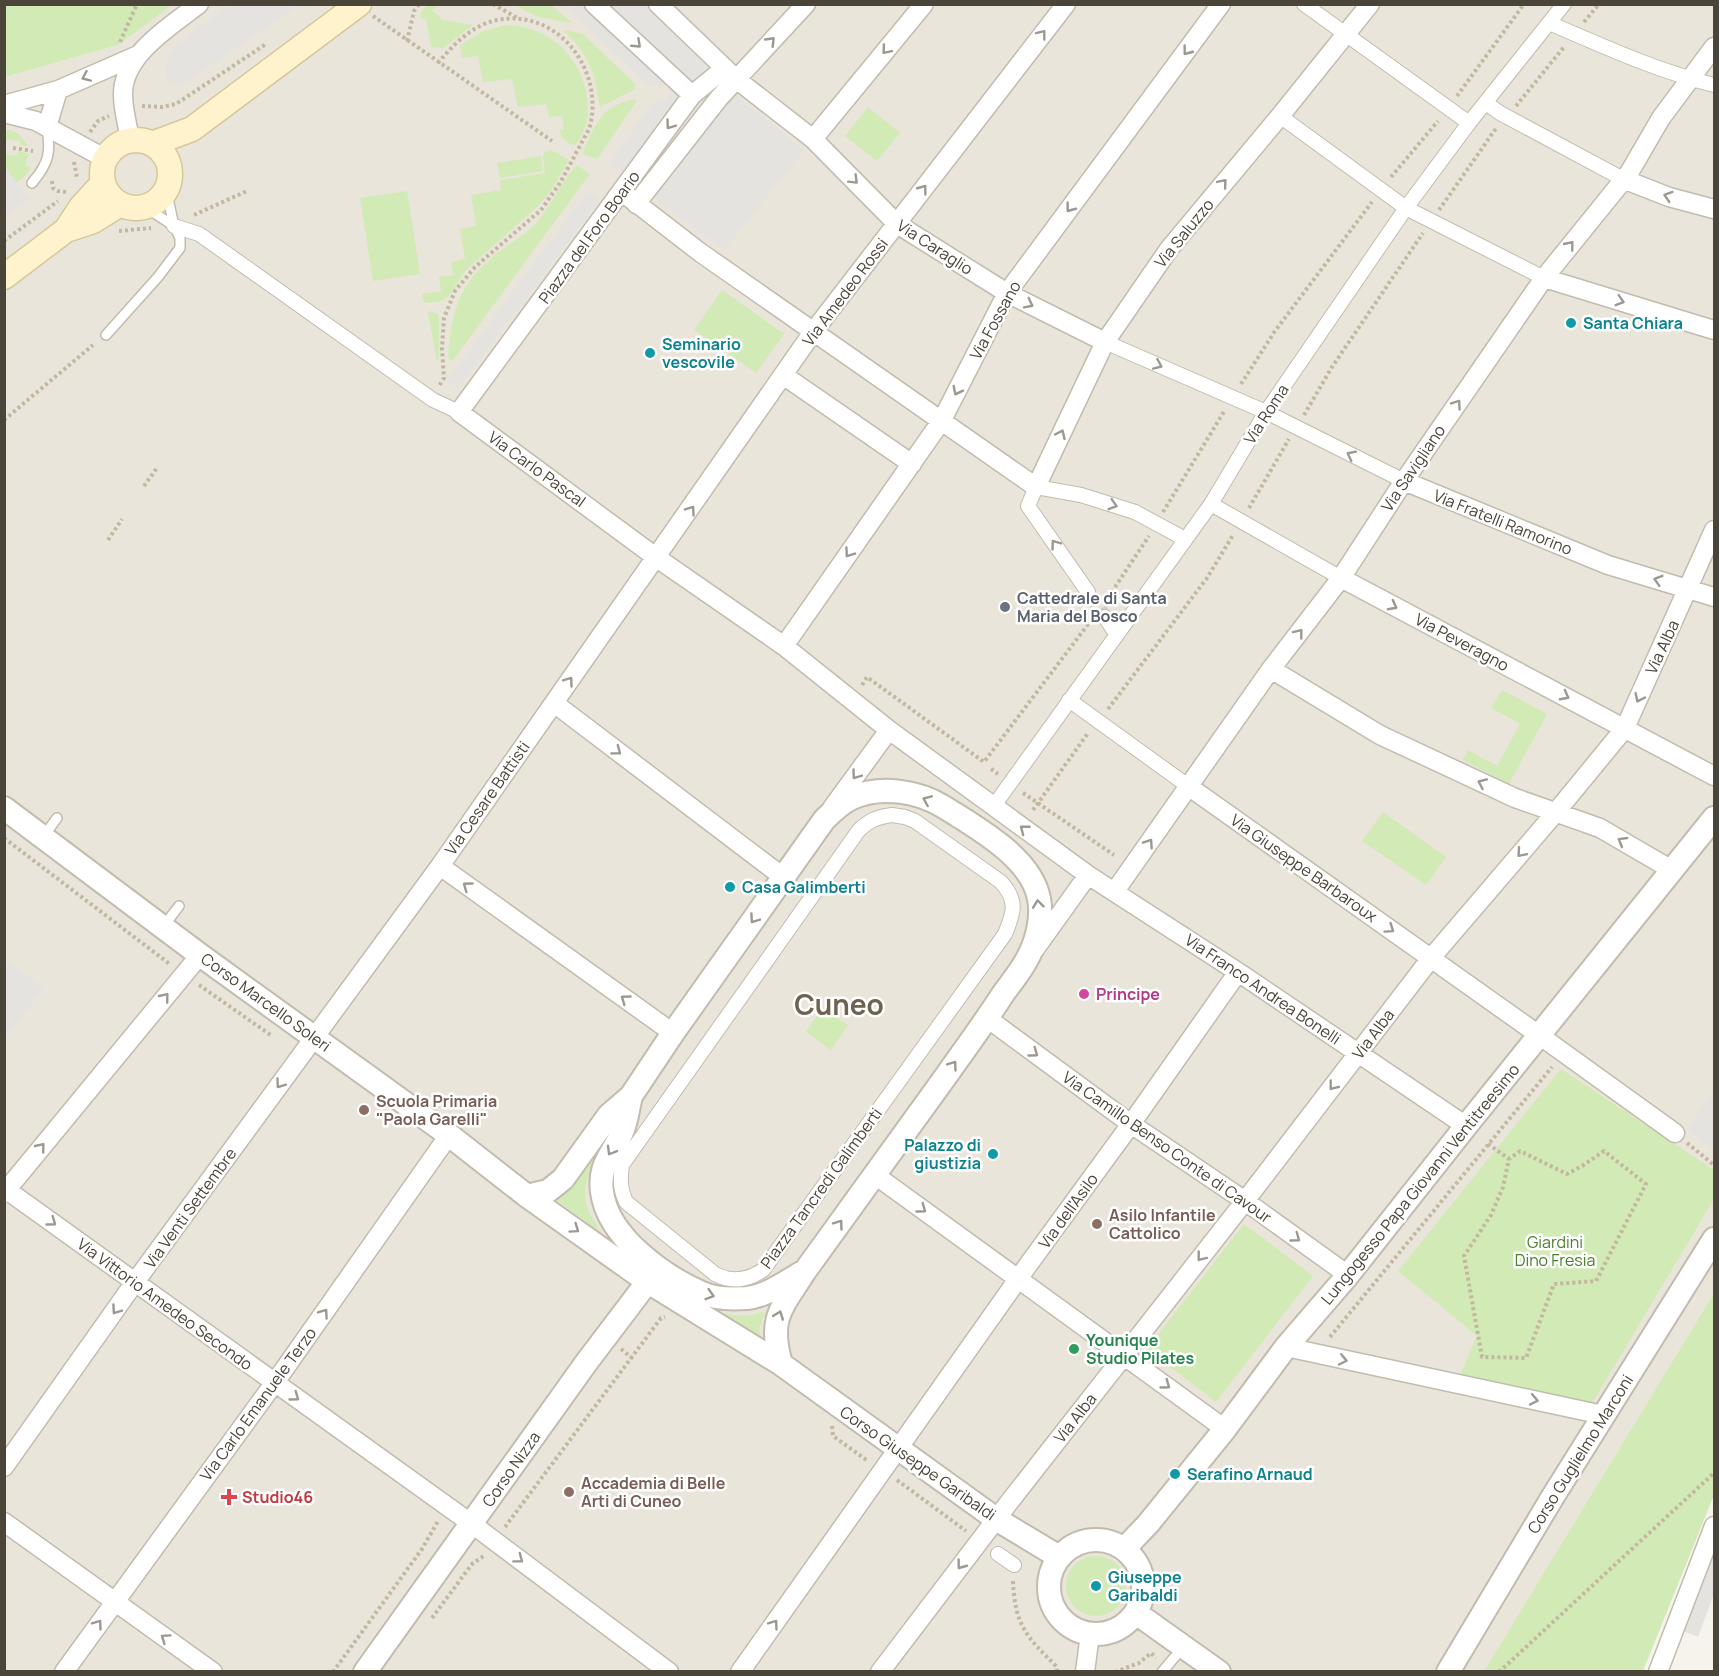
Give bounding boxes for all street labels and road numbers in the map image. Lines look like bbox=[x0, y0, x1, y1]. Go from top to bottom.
street label: Piazza del Foro Boario bbox=[533, 166, 645, 308]
street label: Via Saluzzo bbox=[1149, 194, 1219, 272]
street label: Via Caraglio bbox=[893, 214, 977, 280]
street label: Via Amedeo Rossi bbox=[797, 234, 893, 350]
street label: Via Fossano bbox=[964, 277, 1026, 363]
street label: Via Roma bbox=[1238, 380, 1294, 448]
street label: Via Savigliano bbox=[1376, 420, 1450, 516]
street label: Via Carlo Pascal bbox=[484, 426, 590, 512]
street label: Via Fratelli Ramorino bbox=[1430, 484, 1576, 560]
street label: Via Peveragno bbox=[1411, 608, 1513, 676]
street label: Via Alba bbox=[1640, 616, 1684, 678]
street label: Via Cesare Battisti bbox=[439, 737, 535, 859]
street label: Via Giuseppe Barbaroux bbox=[1226, 809, 1382, 927]
street label: Via Franco Andrea Bonelli bbox=[1181, 929, 1345, 1049]
street label: Corso Marcello Soleri bbox=[197, 947, 335, 1057]
street label: Via Alba bbox=[1347, 1004, 1399, 1064]
street label: Lungogesso Papa Giovanni Ventitreesimo bbox=[1316, 1059, 1524, 1309]
street label: Via Camillo Benso Conte di Cavour bbox=[1058, 1066, 1276, 1228]
street label: Piazza Tancredi Galimberti bbox=[755, 1103, 887, 1273]
street label: Via Venti Settembre bbox=[139, 1143, 241, 1273]
street label: Via dell'Asilo bbox=[1033, 1169, 1103, 1253]
street label: Via Vittorio Amedeo Secondo bbox=[73, 1233, 257, 1375]
street label: Via Carlo Emanuele Terzo bbox=[195, 1323, 321, 1485]
street label: Corso Guglielmo Marconi bbox=[1522, 1370, 1638, 1538]
street label: Via Alba bbox=[1049, 1389, 1101, 1447]
street label: Corso Giuseppe Garibaldi bbox=[836, 1401, 1000, 1525]
street label: Corso Nizza bbox=[477, 1427, 545, 1511]

